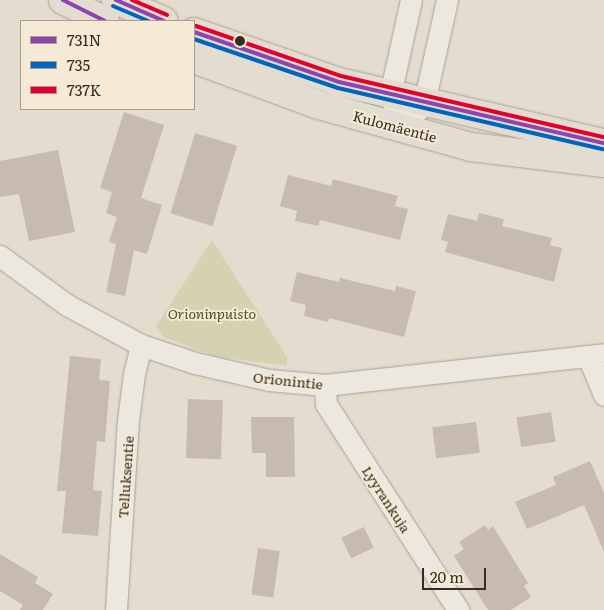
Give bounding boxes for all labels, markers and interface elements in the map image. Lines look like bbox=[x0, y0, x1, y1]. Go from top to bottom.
legend bbox=[20, 20, 195, 110]
text: 731N bbox=[67, 28, 101, 51]
unlabelled marker bbox=[235, 36, 245, 46]
text: 735 bbox=[67, 53, 90, 76]
text: 737K bbox=[67, 78, 101, 101]
street label: Kulomäentie bbox=[351, 107, 439, 145]
park label: Orioninpuisto bbox=[168, 305, 256, 321]
street label: Orionintie bbox=[252, 368, 324, 392]
street label: Telluksentie bbox=[114, 435, 136, 519]
street label: Lyyrankuja bbox=[359, 462, 415, 536]
scale bar bbox=[424, 558, 488, 590]
text: 20 m bbox=[430, 565, 464, 588]

